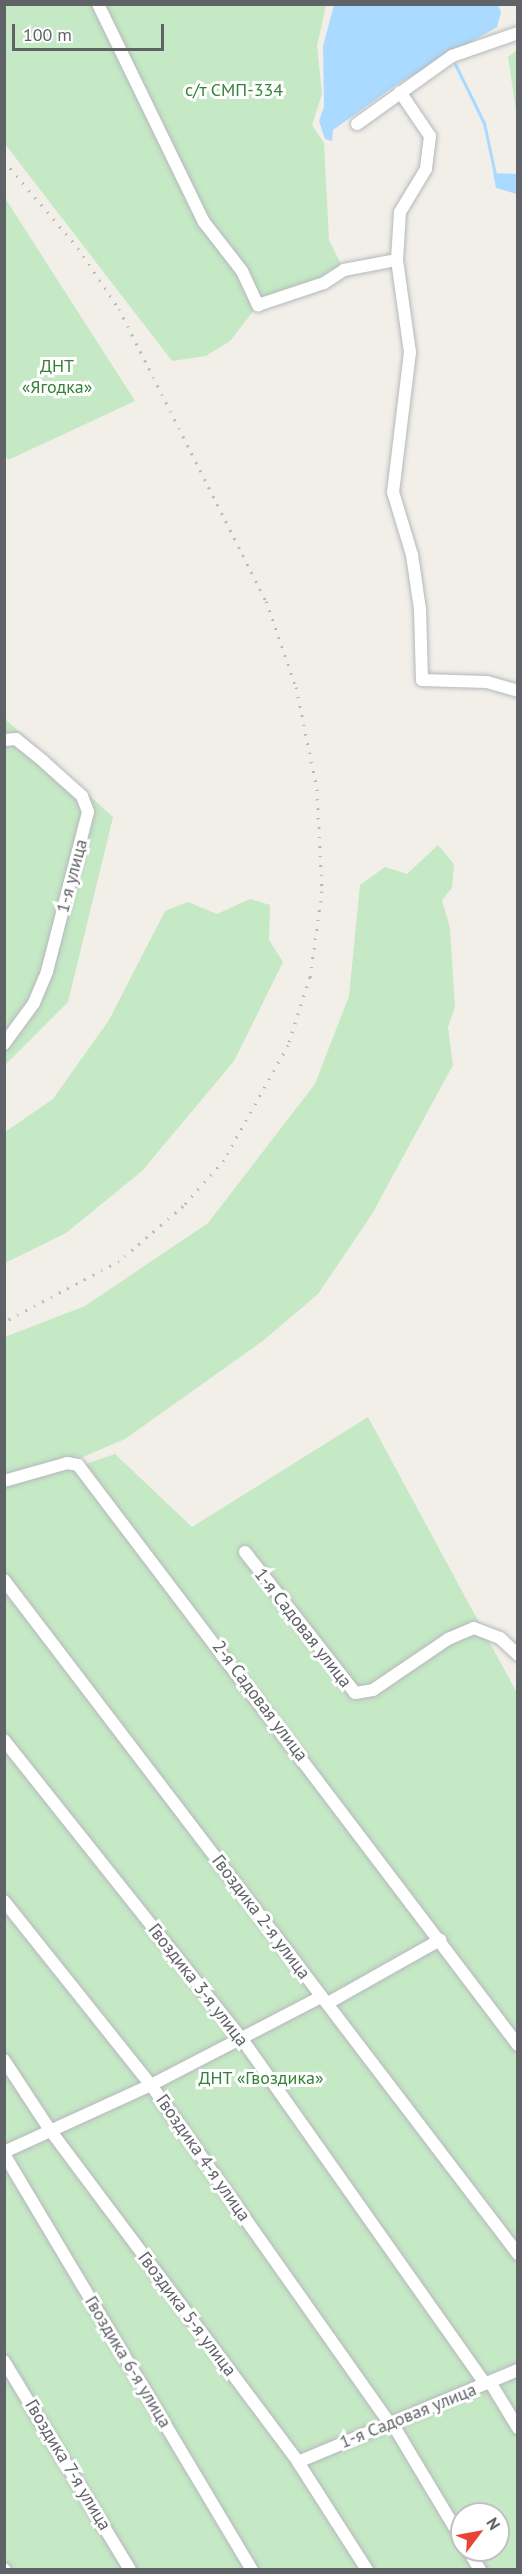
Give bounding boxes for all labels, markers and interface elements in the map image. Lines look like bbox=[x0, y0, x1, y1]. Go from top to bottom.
scale bar bbox=[15, 12, 166, 50]
text: 100 m bbox=[23, 23, 72, 46]
park label: с/т СМП-334 bbox=[185, 79, 283, 101]
park label: ДНТ «Ягодка» bbox=[22, 356, 92, 398]
street label: 1-я улица bbox=[52, 837, 92, 915]
street label: 1-я Садовая улица bbox=[250, 1564, 356, 1692]
street label: 2-я Садовая улица bbox=[208, 1636, 312, 1766]
street label: Гвоздика 2-я улица bbox=[207, 1851, 315, 1983]
street label: Гвоздика 3-я улица bbox=[143, 1919, 253, 2051]
park label: ДНТ «Гвоздика» bbox=[198, 2067, 324, 2089]
street label: Гвоздика 4-я улица bbox=[151, 2090, 255, 2226]
street label: Гвоздика 5-я улица bbox=[133, 2248, 241, 2380]
street label: Гвоздика 6-я улица bbox=[80, 2292, 176, 2432]
street label: 1-я Садовая улица bbox=[337, 2379, 479, 2453]
street label: Гвоздика 7-я улица bbox=[20, 2396, 116, 2534]
north arrow bbox=[450, 2502, 510, 2562]
text: N bbox=[482, 2514, 505, 2533]

